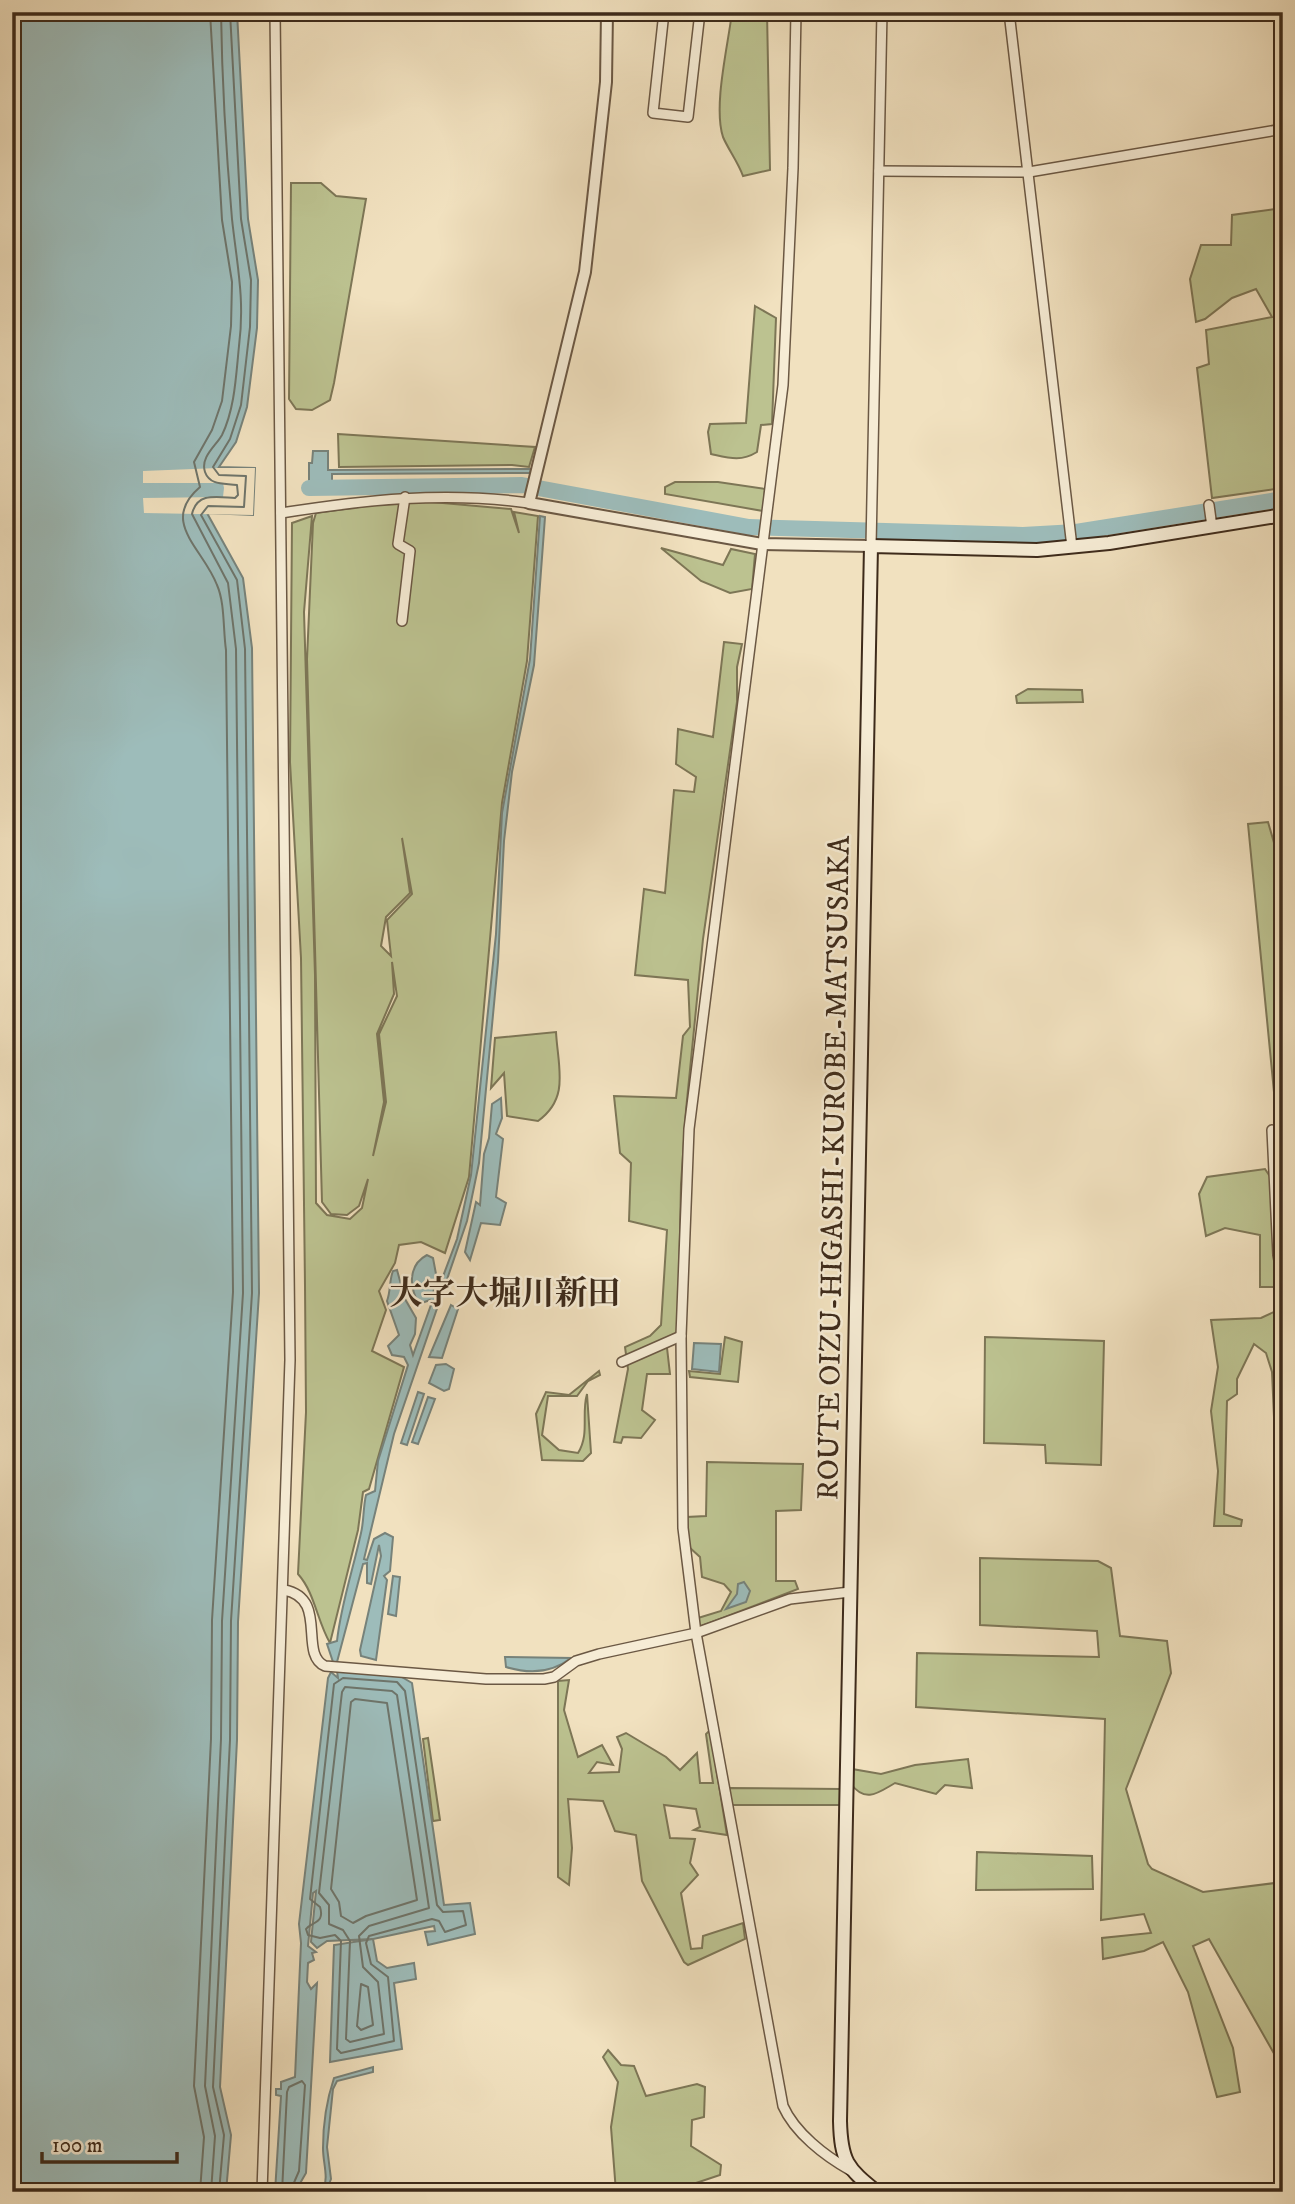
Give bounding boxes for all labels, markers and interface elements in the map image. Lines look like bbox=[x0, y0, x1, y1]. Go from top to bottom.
street label: ROUTE OIZU-HIGASHI-KUROBE-MATSUSAKA bbox=[810, 835, 859, 1501]
district label: 大字大堀川新田 bbox=[390, 1274, 621, 1315]
scale bar bbox=[42, 2120, 177, 2164]
text: 100 m bbox=[52, 2133, 103, 2159]

